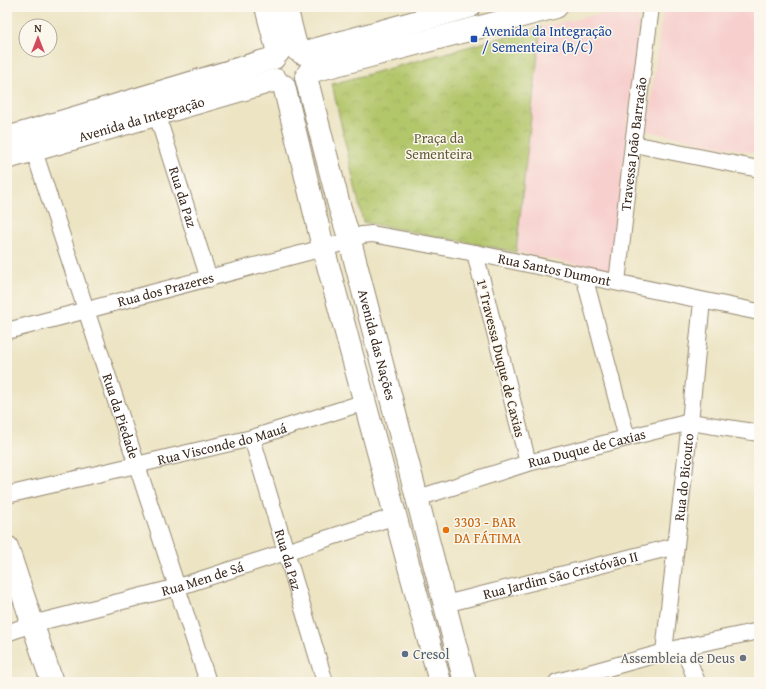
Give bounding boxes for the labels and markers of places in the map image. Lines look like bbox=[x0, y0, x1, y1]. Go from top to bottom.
place label: Avenida da Integração / Sementeira (B/C) bbox=[482, 21, 612, 57]
marker: Avenida da Integração / Sementeira (B/C) bbox=[469, 34, 479, 44]
place label: 3303 - BAR DA FÁTIMA bbox=[454, 512, 522, 548]
marker: 3303 - BAR DA FÁTIMA bbox=[441, 525, 451, 535]
place label: Cresol bbox=[413, 644, 449, 664]
place label: Assembleia de Deus bbox=[621, 648, 735, 668]
marker: Cresol bbox=[400, 649, 410, 659]
marker: Assembleia de Deus bbox=[738, 653, 748, 663]

